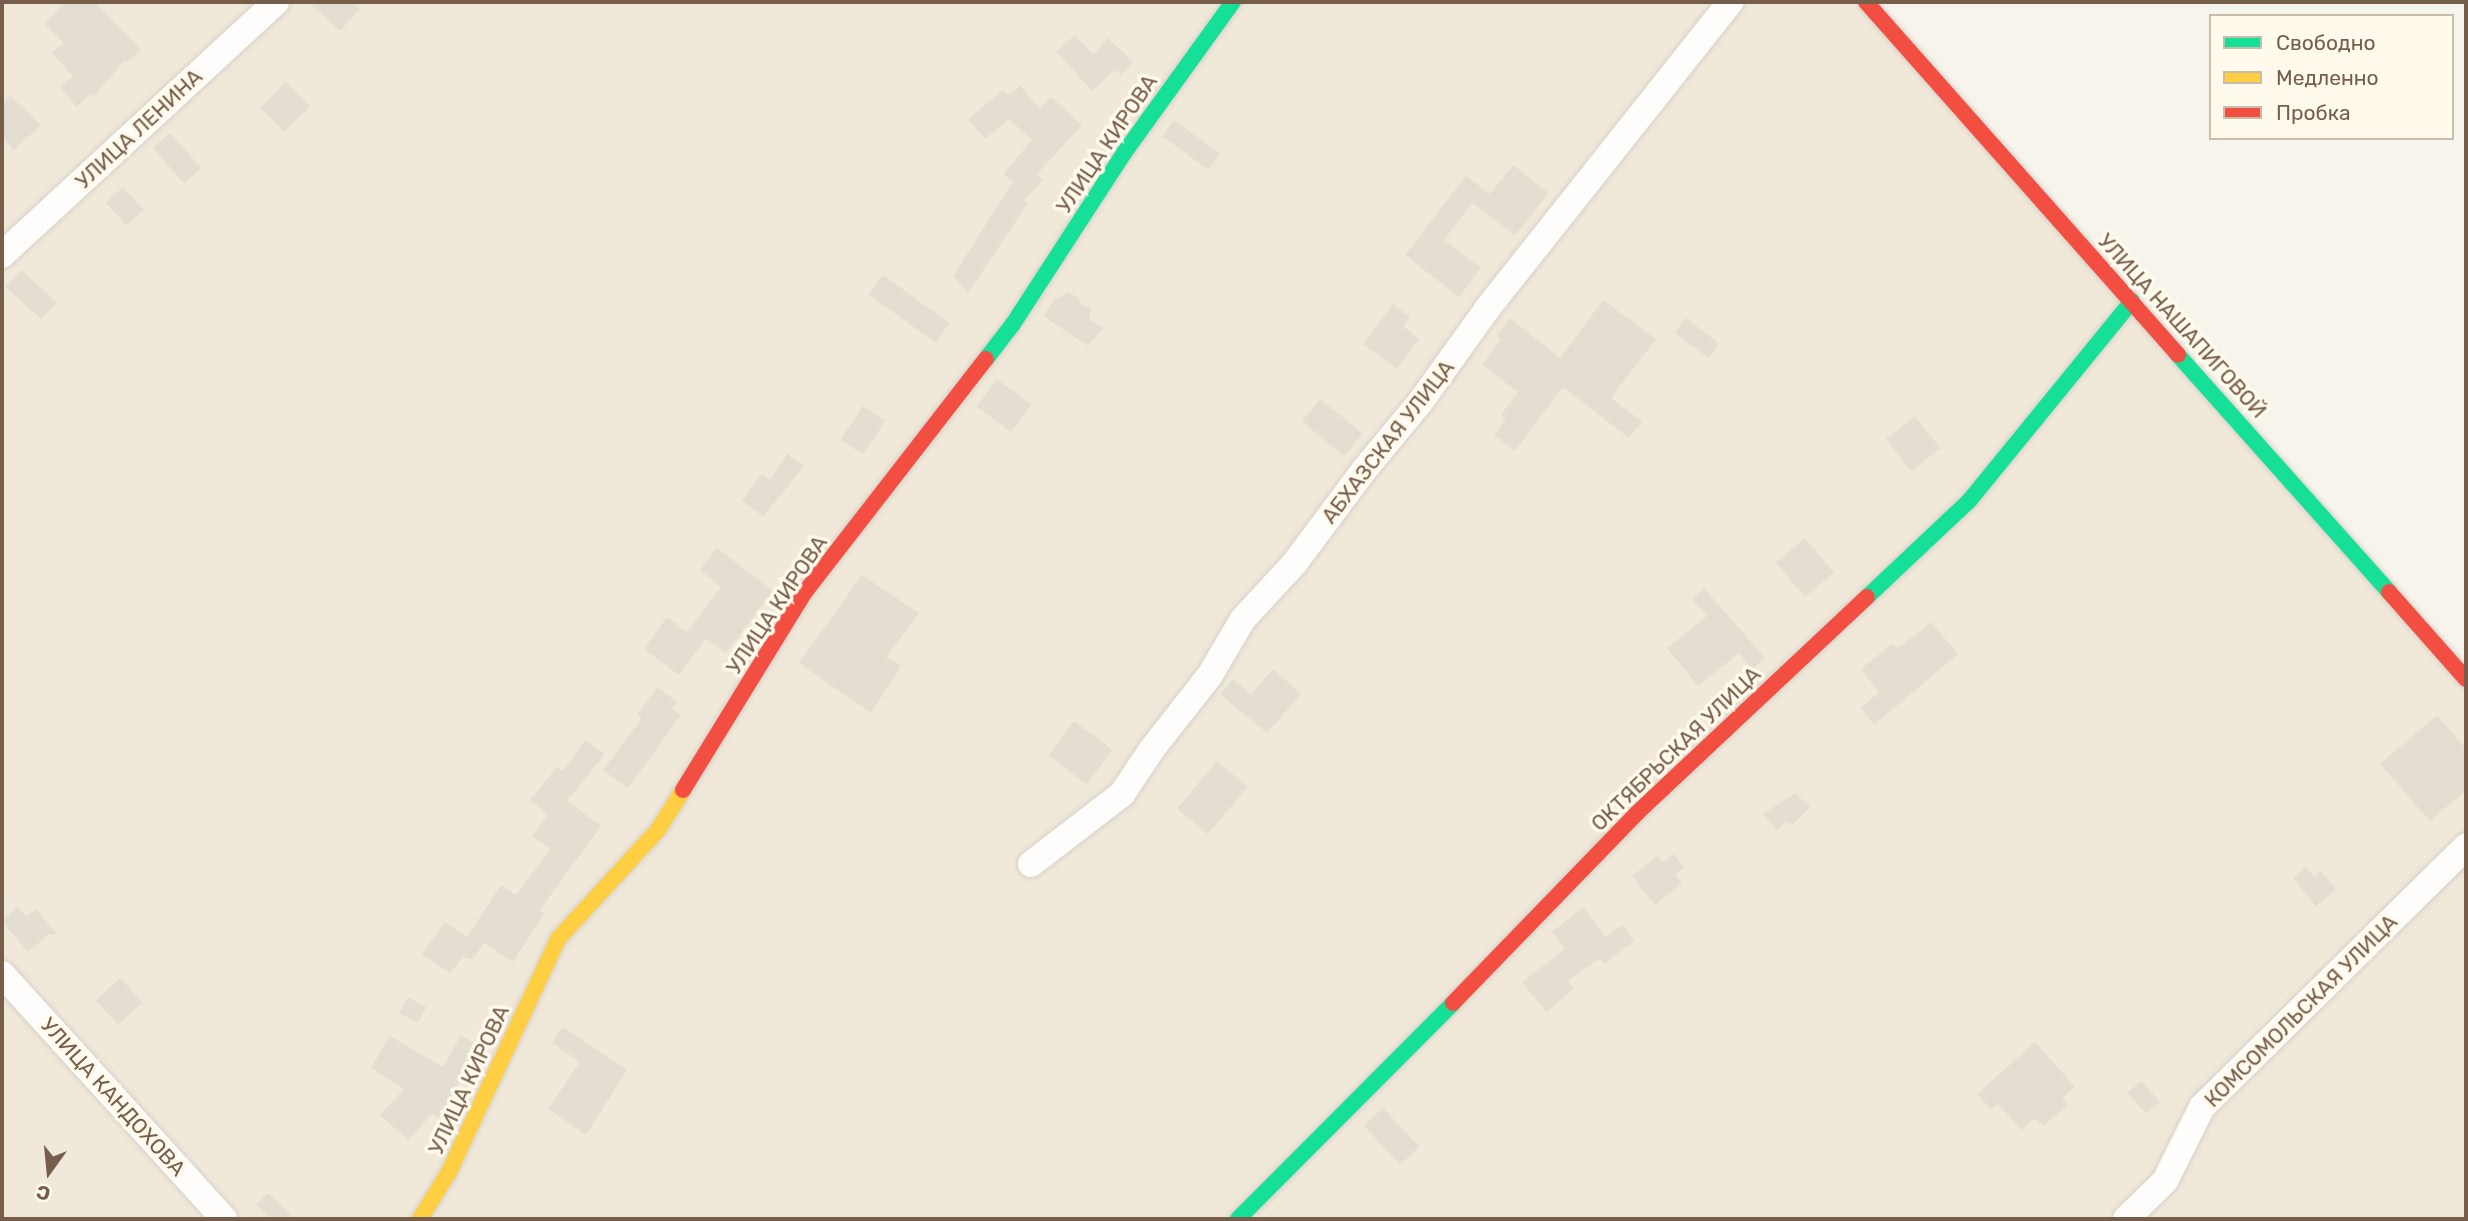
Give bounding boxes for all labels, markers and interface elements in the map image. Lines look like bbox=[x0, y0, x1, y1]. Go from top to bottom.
legend bbox=[2209, 14, 2454, 140]
text: Свободно bbox=[2276, 30, 2376, 55]
street label: УЛИЦА ЛЕНИНА bbox=[70, 64, 208, 194]
text: Медленно bbox=[2276, 65, 2379, 90]
street label: УЛИЦА КИРОВА bbox=[1051, 70, 1163, 218]
text: Пробка bbox=[2276, 100, 2351, 125]
street label: УЛИЦА НАШАПИГОВОЙ bbox=[2093, 229, 2271, 423]
street label: АБХАЗСКАЯ УЛИЦА bbox=[1317, 355, 1459, 529]
street label: УЛИЦА КИРОВА bbox=[721, 531, 833, 679]
street label: ОКТЯБРЬСКАЯ УЛИЦА bbox=[1586, 662, 1766, 836]
street label: КОМСОМОЛЬСКАЯ УЛИЦА bbox=[2199, 909, 2403, 1113]
street label: УЛИЦА КИРОВА bbox=[423, 1001, 515, 1159]
street label: УЛИЦА КАНДОХОВА bbox=[35, 1013, 191, 1181]
north arrow bbox=[14, 1137, 84, 1207]
text: С bbox=[34, 1180, 53, 1206]

